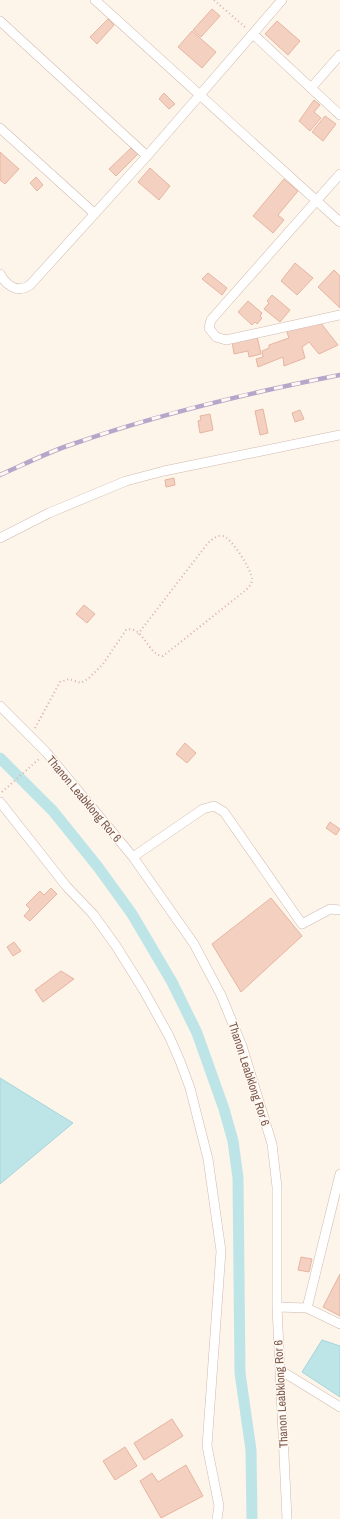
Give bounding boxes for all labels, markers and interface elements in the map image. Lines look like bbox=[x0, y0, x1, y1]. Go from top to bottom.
street label: Thanon Leabklong Ror 6 bbox=[43, 752, 125, 846]
street label: Thanon Leabklong Ror 6 bbox=[225, 1020, 273, 1128]
street label: Thanon Leabklong Ror 6 bbox=[270, 1339, 292, 1449]

